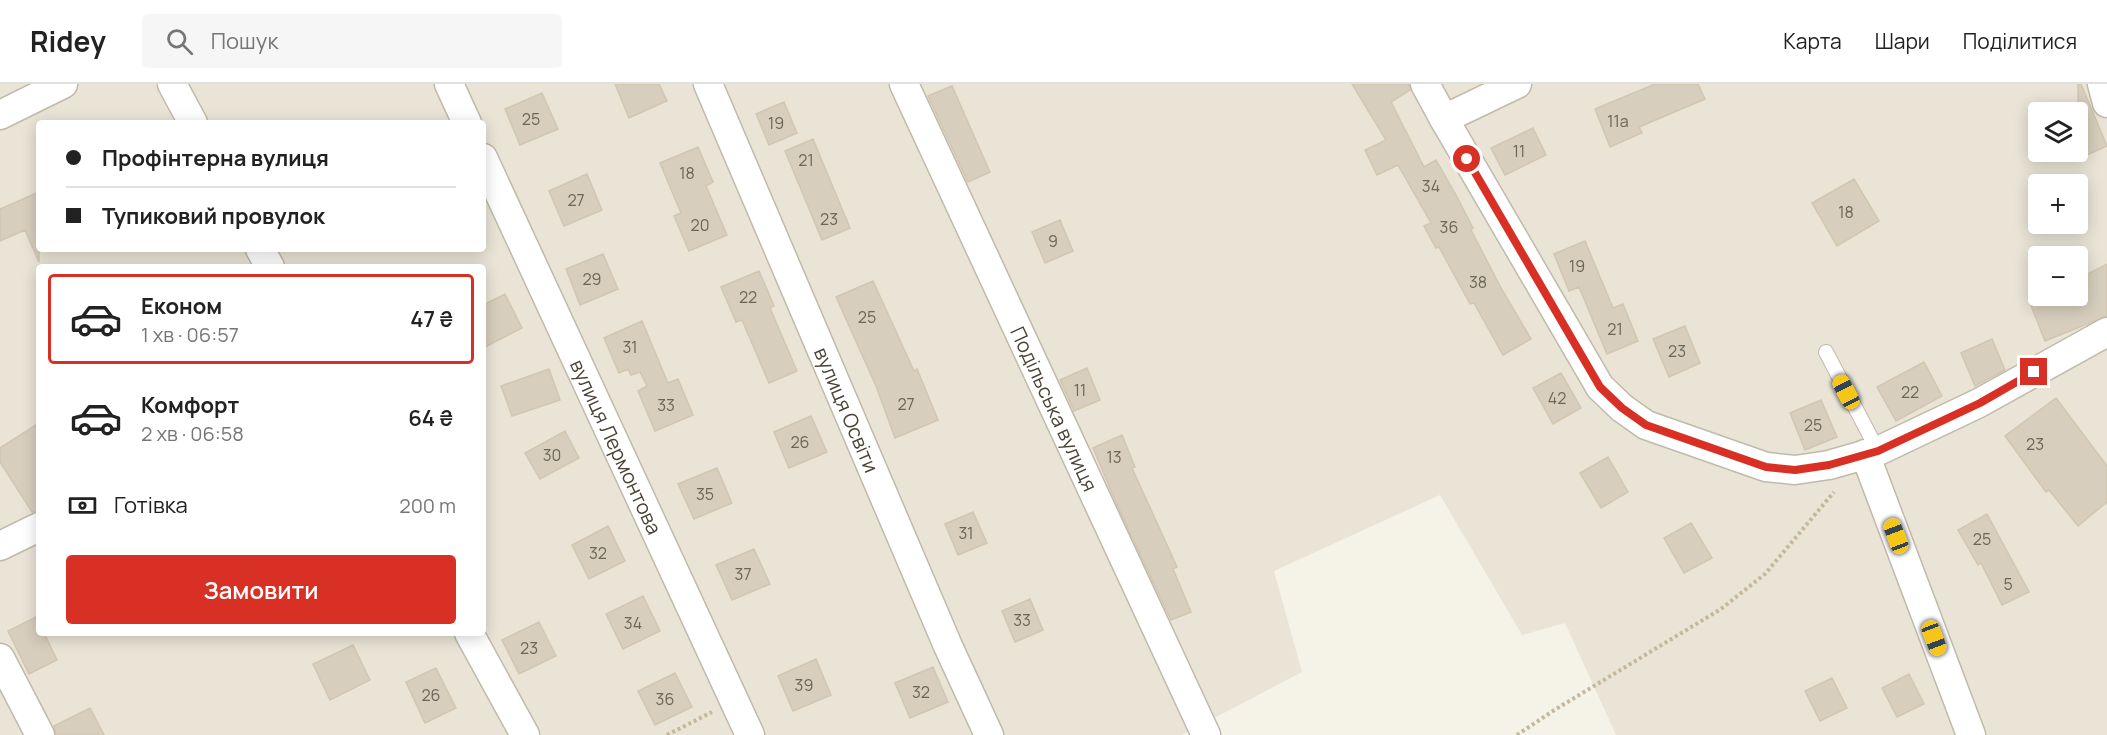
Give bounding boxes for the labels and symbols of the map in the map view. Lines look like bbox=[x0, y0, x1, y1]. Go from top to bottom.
house number: 25 bbox=[522, 108, 540, 130]
house number: 11а bbox=[1607, 110, 1629, 132]
house number: 19 bbox=[768, 112, 784, 134]
house number: 11 bbox=[1513, 140, 1525, 162]
route start bbox=[1453, 145, 1480, 172]
house number: 21 bbox=[798, 149, 814, 171]
house number: 18 bbox=[679, 162, 695, 184]
house number: 34 bbox=[1422, 175, 1440, 197]
house number: 27 bbox=[567, 189, 585, 211]
house number: 18 bbox=[1838, 201, 1854, 223]
house number: 23 bbox=[820, 208, 838, 230]
house number: 20 bbox=[691, 214, 709, 236]
house number: 36 bbox=[1440, 216, 1458, 238]
house number: 9 bbox=[1048, 230, 1058, 252]
house number: 19 bbox=[1569, 255, 1585, 277]
house number: 29 bbox=[582, 268, 602, 290]
house number: 38 bbox=[1469, 271, 1487, 293]
house number: 22 bbox=[739, 286, 757, 308]
house number: 25 bbox=[858, 306, 876, 328]
house number: 21 bbox=[1607, 318, 1623, 340]
street label: Подільська вулиця bbox=[1005, 322, 1104, 495]
house number: 31 bbox=[622, 336, 638, 358]
house number: 23 bbox=[1668, 340, 1686, 362]
street label: вулиця Освіти bbox=[808, 343, 886, 476]
street label: вулиця Лермонтова bbox=[564, 355, 669, 538]
route end bbox=[2020, 358, 2047, 385]
car bbox=[1830, 372, 1862, 412]
house number: 11 bbox=[1074, 379, 1086, 401]
house number: 22 bbox=[1901, 381, 1919, 403]
house number: 42 bbox=[1548, 387, 1566, 409]
house number: 27 bbox=[897, 393, 915, 415]
house number: 33 bbox=[657, 394, 675, 416]
house number: 25 bbox=[1804, 414, 1822, 436]
house number: 26 bbox=[790, 431, 810, 453]
house number: 23 bbox=[2026, 433, 2044, 455]
house number: 30 bbox=[543, 444, 561, 466]
house number: 13 bbox=[1106, 446, 1122, 468]
house number: 35 bbox=[696, 483, 714, 505]
car bbox=[1881, 516, 1911, 556]
house number: 31 bbox=[958, 522, 974, 544]
house number: 25 bbox=[1973, 528, 1991, 550]
house number: 32 bbox=[589, 542, 607, 564]
house number: 37 bbox=[735, 563, 751, 585]
house number: 5 bbox=[2003, 573, 2013, 595]
house number: 33 bbox=[1013, 609, 1031, 631]
house number: 34 bbox=[624, 612, 642, 634]
car bbox=[1919, 618, 1949, 658]
house number: 23 bbox=[520, 637, 538, 659]
house number: 39 bbox=[795, 674, 813, 696]
house number: 32 bbox=[912, 681, 930, 703]
house number: 26 bbox=[421, 684, 441, 706]
house number: 36 bbox=[656, 688, 674, 710]

